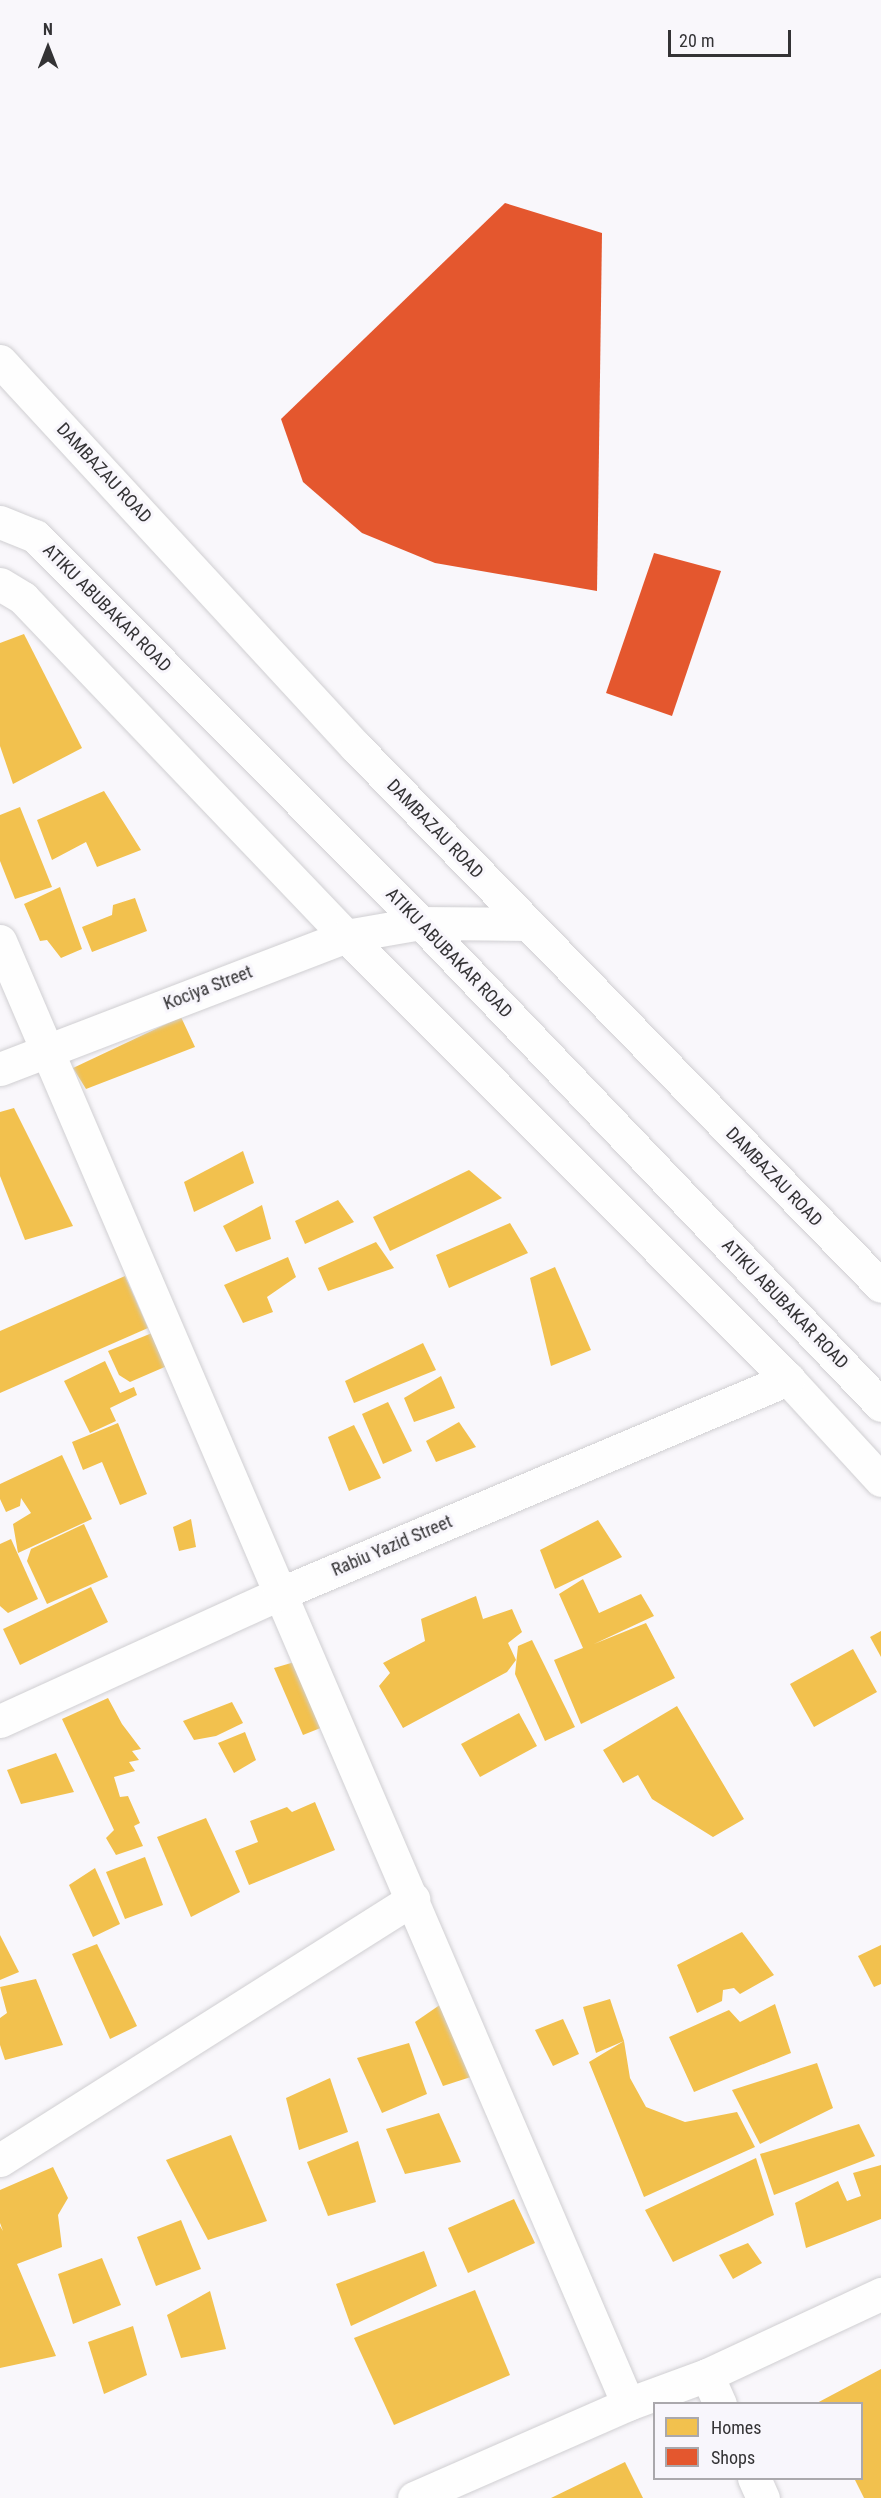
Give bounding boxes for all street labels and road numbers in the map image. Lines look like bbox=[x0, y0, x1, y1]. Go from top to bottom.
street label: DAMBAZAU ROAD bbox=[52, 418, 156, 528]
street label: ATIKU ABUBAKAR ROAD bbox=[38, 539, 176, 677]
street label: DAMBAZAU ROAD bbox=[382, 775, 488, 883]
street label: ATIKU ABUBAKAR ROAD bbox=[381, 883, 517, 1023]
street label: Kociya Street bbox=[161, 961, 255, 1015]
street label: DAMBAZAU ROAD bbox=[721, 1123, 827, 1231]
street label: ATIKU ABUBAKAR ROAD bbox=[717, 1234, 853, 1374]
street label: Rabiu Yazid Street bbox=[329, 1511, 455, 1581]

